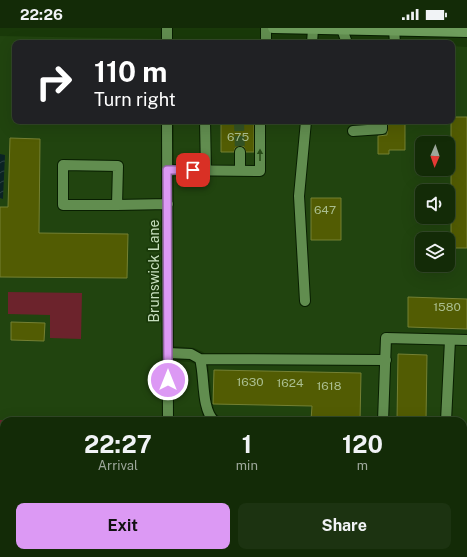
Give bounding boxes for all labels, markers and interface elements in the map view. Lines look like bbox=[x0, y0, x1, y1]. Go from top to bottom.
text: 22:26 bbox=[20, 6, 63, 23]
text: 110 m bbox=[94, 55, 167, 88]
icon: right bbox=[28, 56, 80, 108]
text: Turn right bbox=[94, 89, 176, 110]
house number: 675 bbox=[227, 130, 249, 144]
north arrow bbox=[415, 136, 455, 176]
map controls bbox=[415, 136, 455, 272]
one-way arrow bbox=[257, 148, 263, 161]
pin bbox=[176, 153, 210, 187]
icon: arrive bbox=[182, 159, 204, 181]
button: sound bbox=[415, 184, 455, 224]
house number: 647 bbox=[314, 203, 336, 217]
street label: Brunswick Lane bbox=[146, 219, 162, 322]
button: layers bbox=[415, 232, 455, 272]
house number: 1580 bbox=[433, 300, 461, 314]
position arrow bbox=[147, 359, 189, 401]
house number: 1630 bbox=[236, 375, 264, 389]
house number: 1624 bbox=[276, 376, 304, 390]
house number: 1618 bbox=[316, 379, 342, 393]
text: 22:27 bbox=[84, 430, 152, 458]
text: 1 bbox=[242, 430, 252, 458]
text: 120 bbox=[342, 430, 383, 458]
text: Arrival bbox=[98, 458, 138, 473]
text: min bbox=[236, 458, 258, 473]
text: m bbox=[357, 458, 368, 473]
button: Exit bbox=[16, 503, 230, 549]
button: Share bbox=[238, 503, 451, 549]

